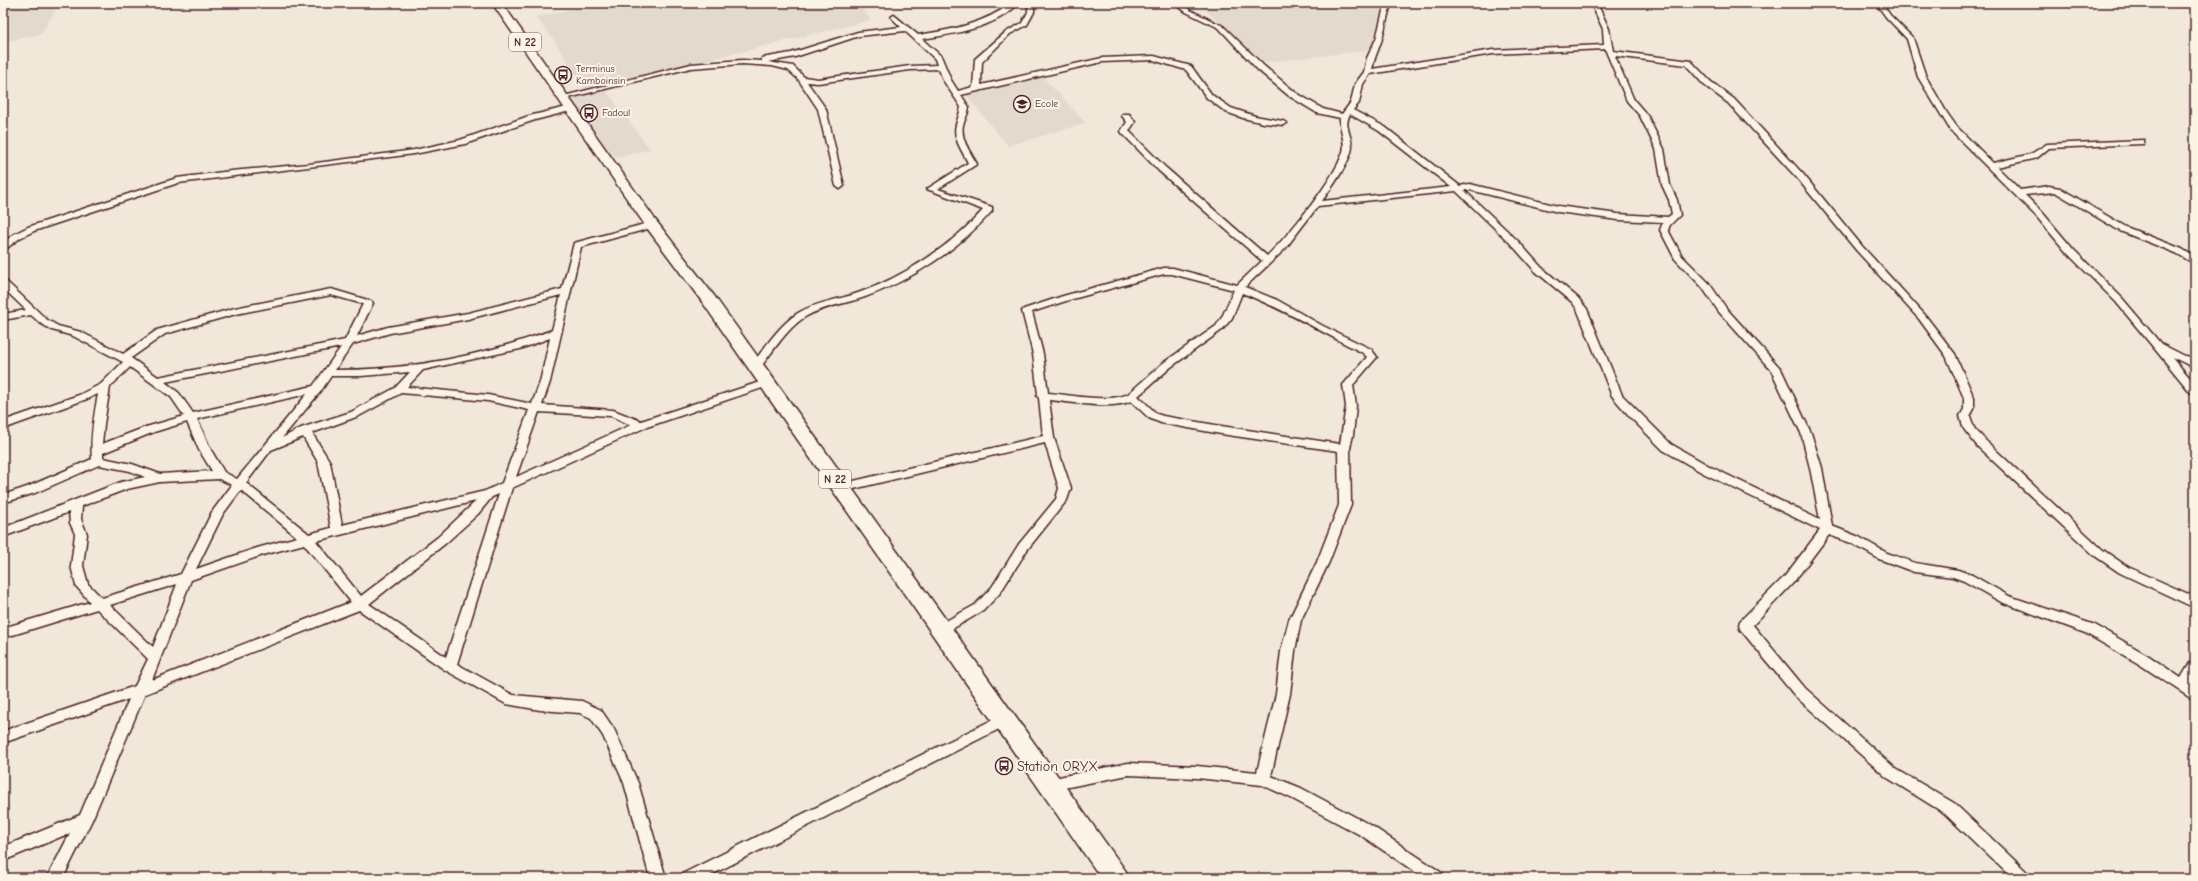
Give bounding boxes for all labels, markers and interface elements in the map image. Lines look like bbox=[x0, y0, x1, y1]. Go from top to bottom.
road number: N 22 bbox=[509, 33, 541, 51]
place label: Terminus Kamboinsin bbox=[576, 63, 625, 87]
bus stop icon: Terminus Kamboinsin bbox=[553, 65, 573, 85]
school or university icon: Ecole bbox=[1012, 94, 1032, 114]
place label: Ecole bbox=[1035, 98, 1058, 110]
bus stop icon: Fadoul bbox=[579, 103, 599, 123]
place label: Fadoul bbox=[602, 107, 630, 119]
road number: N 22 bbox=[819, 470, 851, 488]
bus stop icon: Station ORYX bbox=[994, 756, 1014, 776]
place label: Station ORYX bbox=[1017, 758, 1098, 775]

